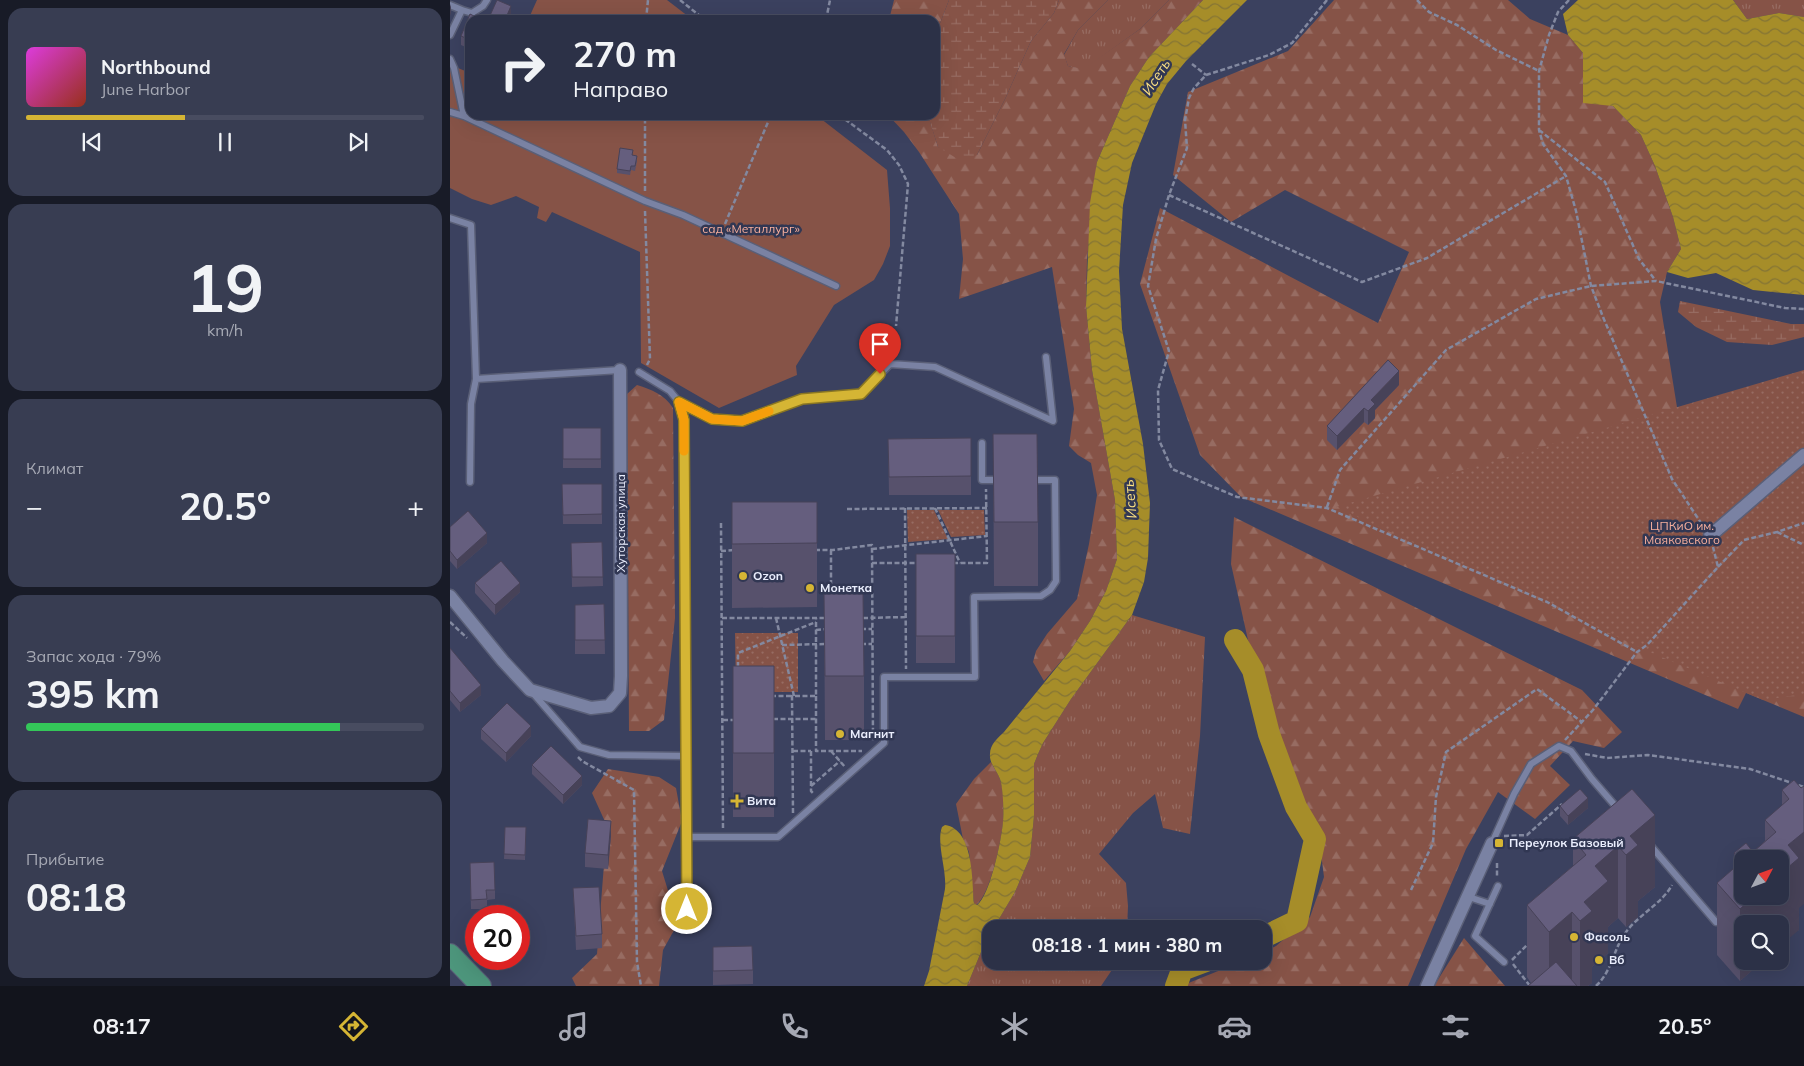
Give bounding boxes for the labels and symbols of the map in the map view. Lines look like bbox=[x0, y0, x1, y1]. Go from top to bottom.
water label: Исеть bbox=[1138, 55, 1174, 98]
park label: сад «Металлург» bbox=[702, 221, 800, 236]
pin bbox=[859, 323, 901, 374]
street label: Хуторская улица bbox=[613, 474, 628, 572]
water label: Исеть bbox=[1119, 478, 1141, 519]
park label: ЦПКиО им. Маяковского bbox=[1644, 518, 1720, 547]
place label: Ozon bbox=[753, 568, 783, 583]
marker: Ozon bbox=[737, 570, 749, 582]
place label: Монетка bbox=[820, 580, 872, 595]
marker: Монетка bbox=[804, 582, 816, 594]
place label: Магнит bbox=[850, 726, 894, 741]
marker: Магнит bbox=[834, 728, 846, 740]
place label: Вита bbox=[747, 793, 776, 808]
marker: Вита bbox=[731, 795, 743, 807]
place label: Переулок Базовый bbox=[1509, 835, 1624, 850]
marker: Переулок Базовый bbox=[1493, 837, 1505, 849]
north arrow bbox=[1734, 850, 1789, 905]
position arrow bbox=[660, 882, 712, 934]
speed limit sign: 20 bbox=[465, 905, 530, 970]
place label: Фасоль bbox=[1584, 929, 1630, 944]
marker: Фасоль bbox=[1568, 931, 1580, 943]
place label: Вб bbox=[1609, 952, 1625, 967]
marker: Вб bbox=[1593, 954, 1605, 966]

